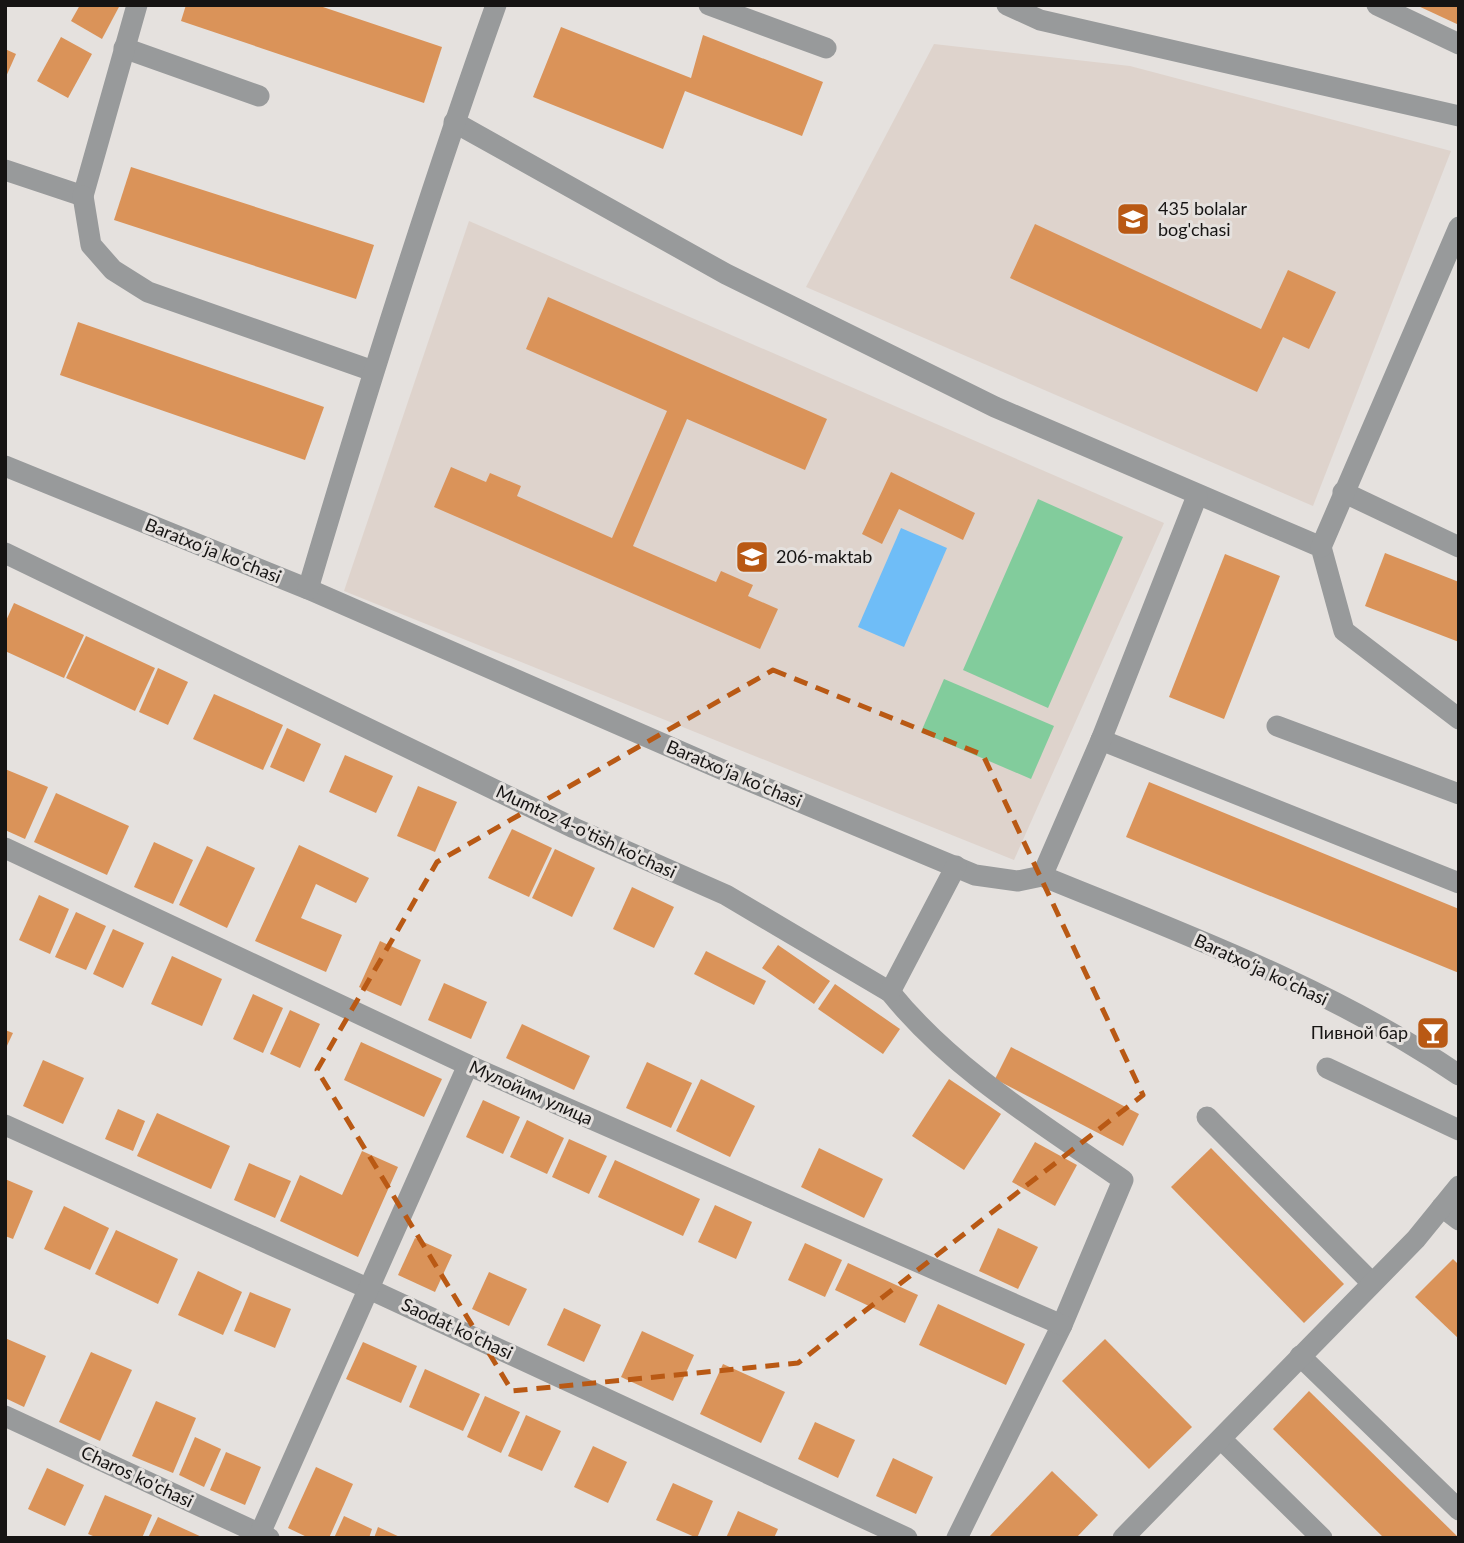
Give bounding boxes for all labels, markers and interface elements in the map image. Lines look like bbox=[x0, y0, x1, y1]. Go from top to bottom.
place label: 435 bolalar bog'chasi bbox=[1158, 197, 1248, 240]
school or university icon: 435 bolalar bog'chasi bbox=[1114, 200, 1152, 238]
street label: Baratxoʻja koʻchasi bbox=[142, 513, 285, 587]
school or university icon: 206-maktab bbox=[733, 538, 771, 576]
place label: 206-maktab bbox=[776, 545, 872, 567]
street label: Baratxoʻja koʻchasi bbox=[663, 735, 805, 812]
street label: Mumtoz 4-o'tish ko'chasi bbox=[493, 780, 680, 882]
street label: Baratxoʻja koʻchasi bbox=[1191, 928, 1332, 1010]
bar icon: Пивной бар bbox=[1414, 1014, 1452, 1052]
place label: Пивной бар bbox=[1311, 1021, 1408, 1043]
street label: Мулойим улица bbox=[466, 1055, 597, 1129]
street label: Saodat ko'chasi bbox=[398, 1293, 517, 1363]
street label: Charos ko'chasi bbox=[78, 1440, 197, 1512]

